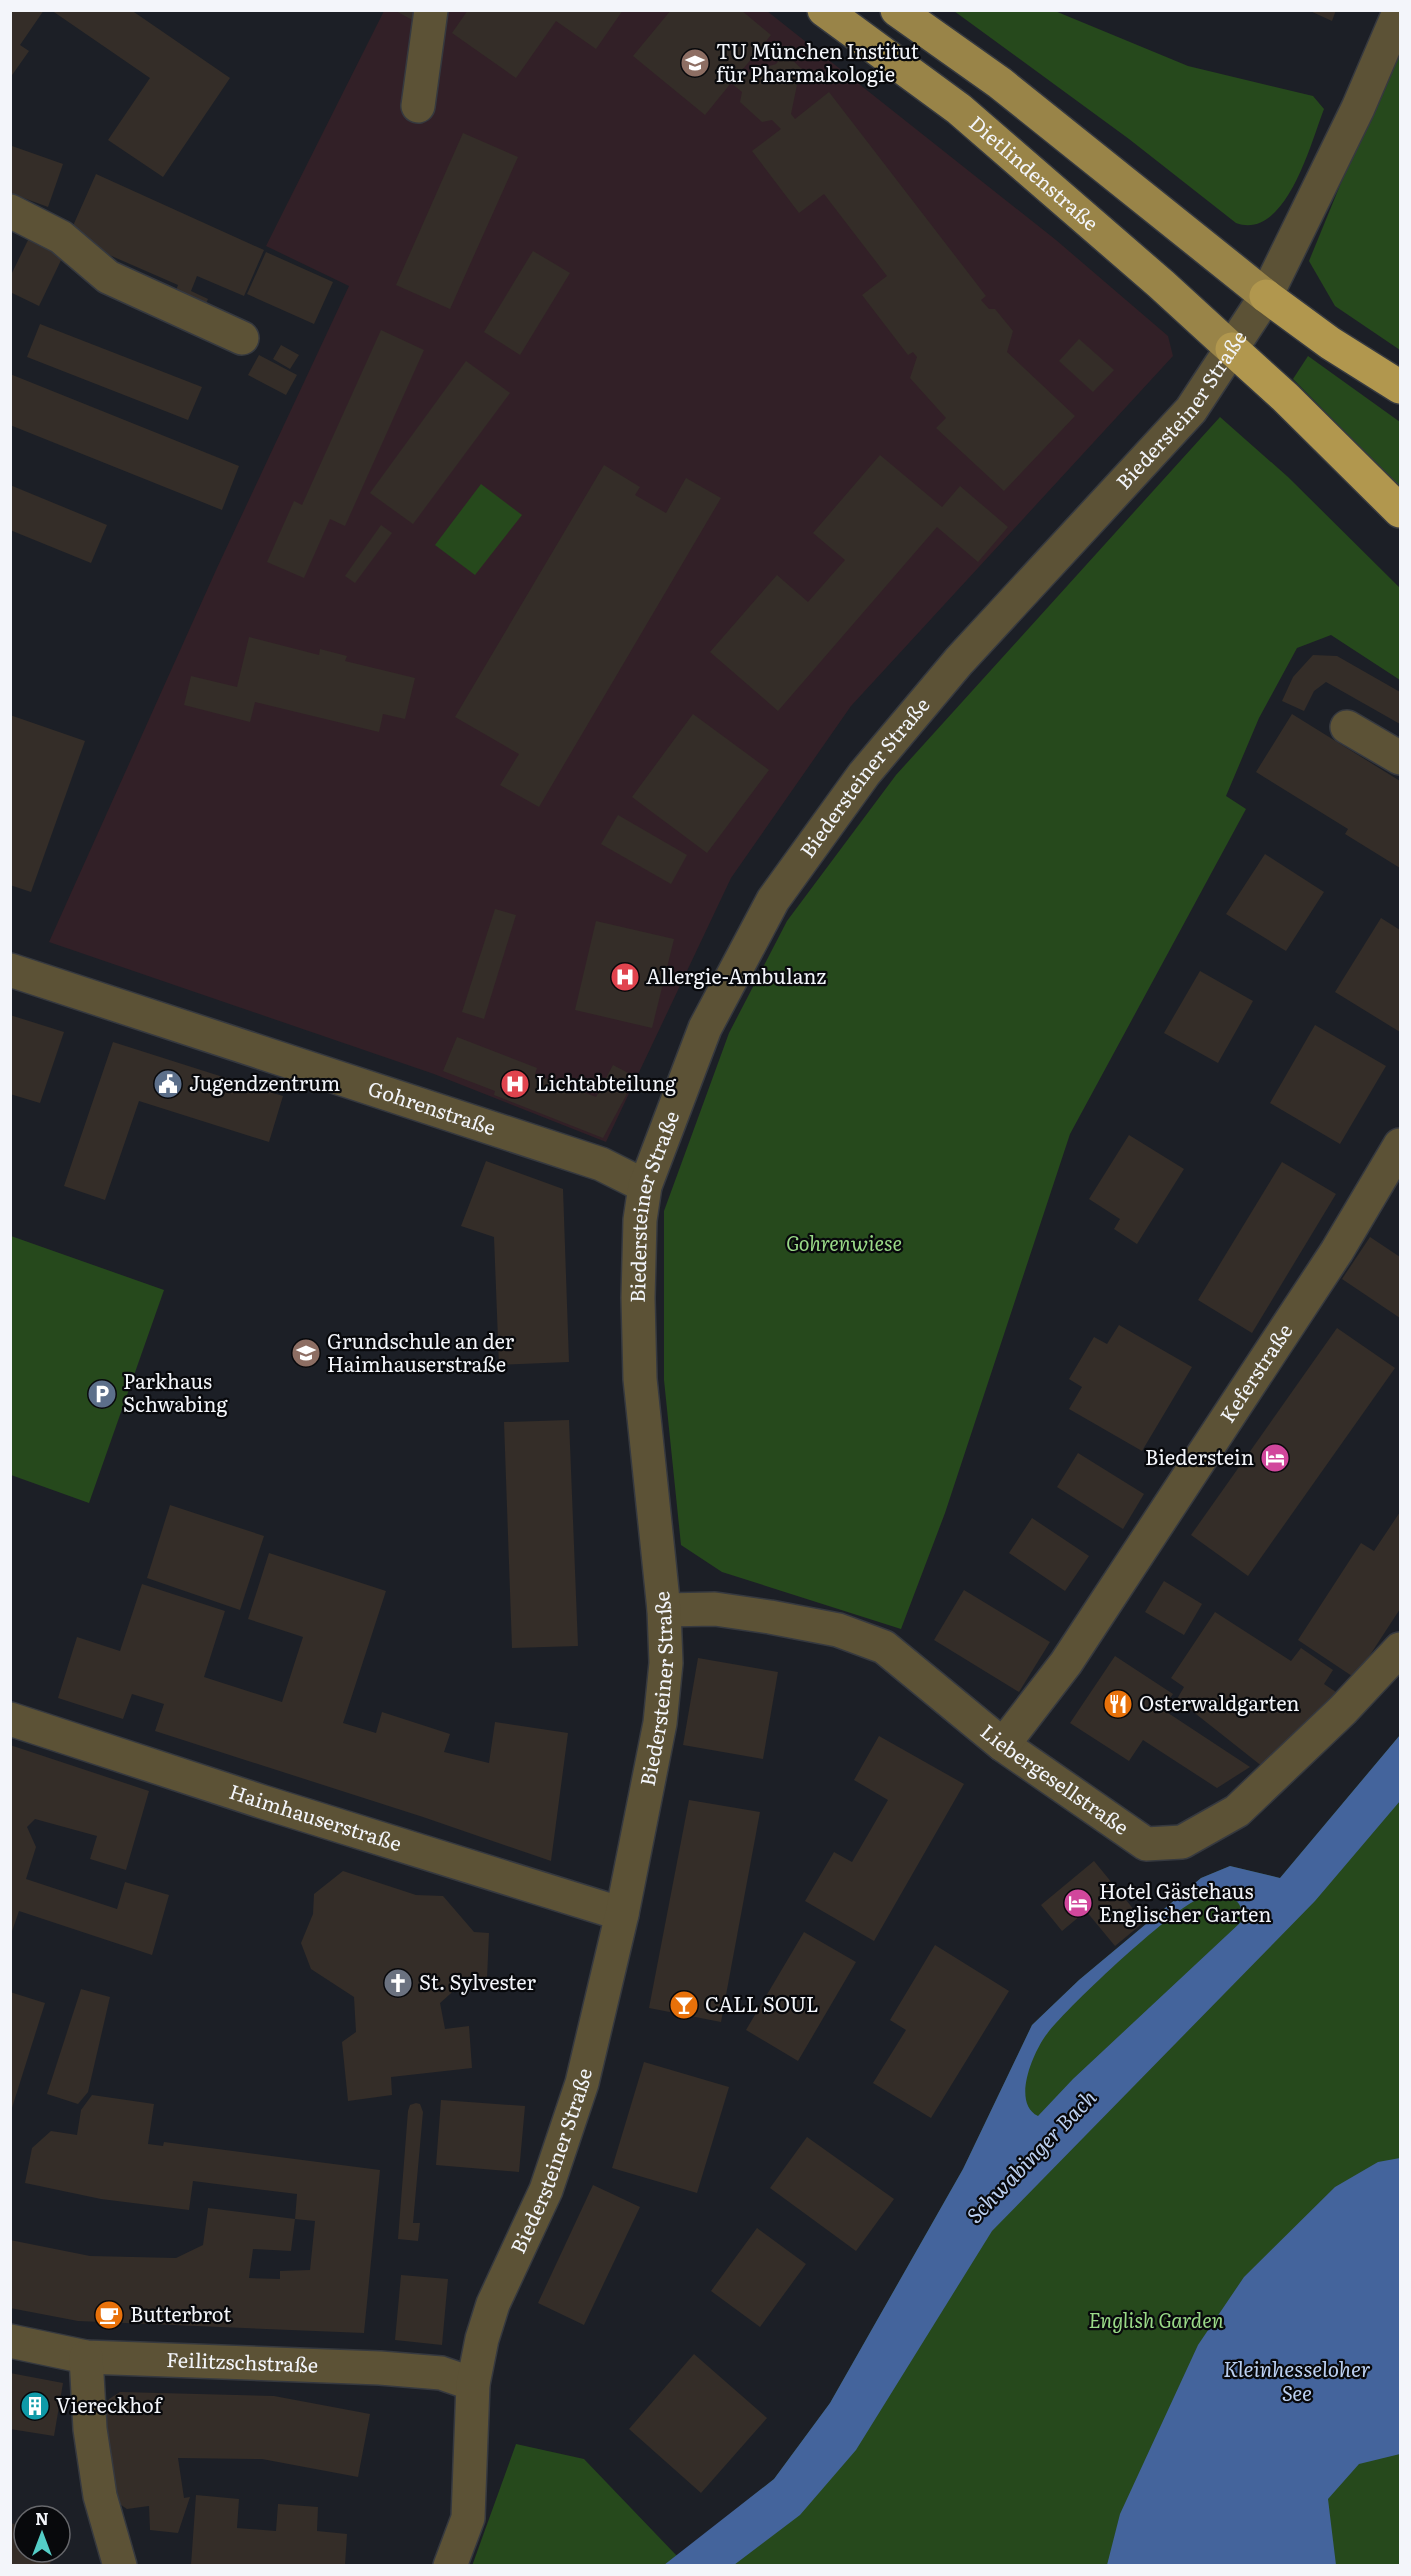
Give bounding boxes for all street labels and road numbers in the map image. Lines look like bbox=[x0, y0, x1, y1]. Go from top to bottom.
street label: Dietlindenstraße bbox=[964, 107, 1106, 237]
street label: Biedersteiner Straße bbox=[1108, 323, 1253, 495]
street label: Biedersteiner Straße bbox=[791, 690, 936, 863]
street label: Gohrenstraße bbox=[365, 1072, 500, 1142]
street label: Biedersteiner Straße bbox=[621, 1106, 685, 1303]
street label: Keferstraße bbox=[1211, 1317, 1298, 1428]
street label: Biedersteiner Straße bbox=[631, 1590, 679, 1788]
street label: Liebergesellstraße bbox=[975, 1716, 1136, 1841]
street label: Haimhauserstraße bbox=[226, 1775, 406, 1857]
street label: Biedersteiner Straße bbox=[502, 2065, 598, 2258]
street label: Feilitzschstraße bbox=[166, 2343, 319, 2379]

